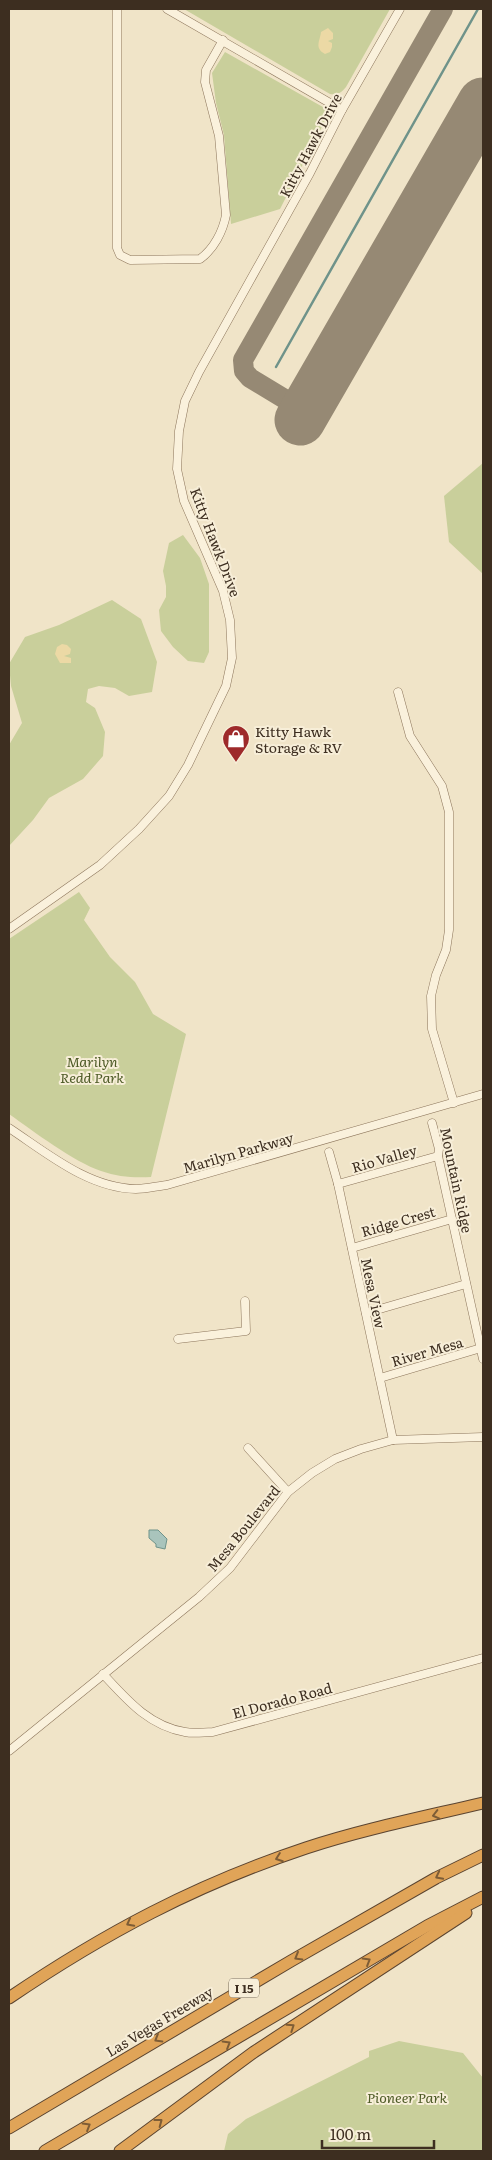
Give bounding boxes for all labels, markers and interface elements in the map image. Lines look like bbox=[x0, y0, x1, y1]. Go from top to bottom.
street label: Kitty Hawk Drive bbox=[274, 89, 346, 201]
street label: Kitty Hawk Drive bbox=[186, 484, 246, 600]
place label: Kitty Hawk Storage & RV bbox=[255, 721, 343, 757]
shop icon: Kitty Hawk Storage & RV bbox=[221, 724, 251, 763]
park label: Marilyn Redd Park bbox=[60, 1051, 124, 1087]
street label: Mountain Ridge bbox=[436, 1125, 478, 1235]
street label: Marilyn Parkway bbox=[180, 1126, 296, 1177]
street label: Rio Valley bbox=[349, 1139, 420, 1177]
street label: Ridge Crest bbox=[359, 1201, 438, 1241]
street label: Mesa View bbox=[357, 1256, 391, 1330]
street label: River Mesa bbox=[389, 1331, 466, 1371]
street label: Mesa Boulevard bbox=[202, 1480, 284, 1575]
street label: El Dorado Road bbox=[230, 1677, 335, 1723]
one-way arrow bbox=[432, 1809, 440, 1819]
one-way arrow bbox=[276, 1852, 284, 1862]
one-way arrow bbox=[436, 1870, 445, 1880]
one-way arrow bbox=[127, 1916, 136, 1926]
one-way arrow bbox=[294, 1950, 303, 1960]
one-way arrow bbox=[361, 1957, 370, 1967]
road number: I 15 bbox=[229, 1979, 259, 1998]
street label: Las Vegas Freeway bbox=[102, 1981, 217, 2061]
one-way arrow bbox=[285, 2024, 294, 2033]
one-way arrow bbox=[155, 2033, 164, 2043]
one-way arrow bbox=[221, 2040, 230, 2050]
park label: Pioneer Park bbox=[367, 2087, 448, 2107]
scale bar bbox=[322, 2118, 434, 2150]
one-way arrow bbox=[153, 2119, 163, 2128]
text: 100 m bbox=[330, 2122, 371, 2145]
one-way arrow bbox=[81, 2123, 90, 2133]

